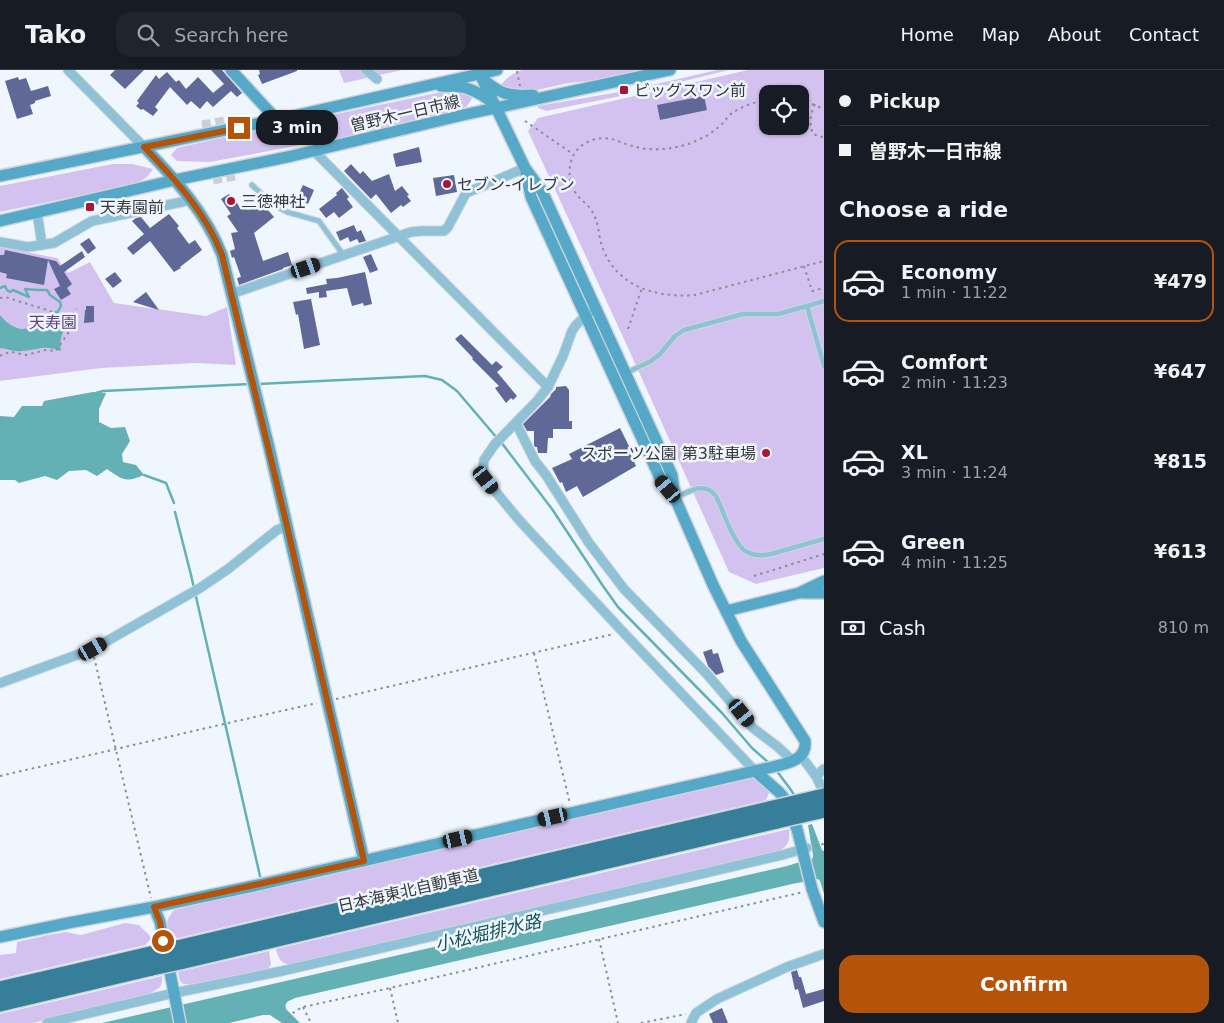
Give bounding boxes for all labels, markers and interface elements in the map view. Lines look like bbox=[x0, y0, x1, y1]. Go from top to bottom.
search box bbox=[116, 12, 466, 57]
text: Tako bbox=[25, 21, 86, 49]
icon: search bbox=[134, 21, 162, 49]
text: Search here bbox=[174, 24, 288, 46]
text: Home bbox=[901, 24, 954, 45]
text: Map bbox=[982, 24, 1020, 45]
text: About bbox=[1048, 24, 1101, 45]
text: Contact bbox=[1129, 24, 1199, 45]
place label: ビッグスワン前 bbox=[634, 81, 746, 100]
marker: ビッグスワン前 bbox=[618, 84, 630, 96]
map controls bbox=[759, 85, 809, 135]
button: locate bbox=[759, 85, 809, 135]
text: Pickup bbox=[869, 90, 940, 112]
street label: 曽野木一日市線 bbox=[348, 92, 462, 135]
callout: 3 min bbox=[256, 110, 339, 146]
route end bbox=[228, 117, 250, 139]
text: 3 min bbox=[272, 118, 322, 137]
text: 曽野木一日市線 bbox=[869, 140, 1002, 162]
place label: セブン-イレブン bbox=[457, 175, 575, 194]
marker: セブン-イレブン bbox=[441, 178, 453, 190]
place label: 三徳神社 bbox=[241, 192, 305, 211]
marker: 三徳神社 bbox=[225, 195, 237, 207]
text: Choose a ride bbox=[839, 197, 1008, 222]
place label: 天寿園前 bbox=[100, 198, 164, 217]
marker: 天寿園前 bbox=[84, 201, 96, 213]
car bbox=[289, 256, 322, 280]
icon: car bbox=[841, 259, 886, 304]
text: Economy bbox=[901, 261, 997, 283]
text: ¥479 bbox=[1154, 270, 1207, 292]
text: 1 min · 11:22 bbox=[901, 283, 1008, 302]
park label: 天寿園 bbox=[29, 313, 77, 332]
icon: car bbox=[841, 349, 886, 394]
text: Comfort bbox=[901, 351, 988, 373]
text: ¥647 bbox=[1154, 360, 1207, 382]
text: 2 min · 11:23 bbox=[901, 373, 1008, 392]
icon: car bbox=[841, 439, 886, 484]
text: XL bbox=[901, 441, 928, 463]
place label: スポーツ公園 第3駐車場 bbox=[581, 444, 756, 463]
marker: スポーツ公園 第3駐車場 bbox=[760, 447, 772, 459]
text: ¥815 bbox=[1154, 450, 1207, 472]
text: 3 min · 11:24 bbox=[901, 463, 1008, 482]
car bbox=[470, 464, 501, 496]
car bbox=[652, 473, 683, 505]
icon: car bbox=[841, 529, 886, 574]
text: Green bbox=[901, 531, 965, 553]
text: ¥613 bbox=[1154, 540, 1207, 562]
text: 4 min · 11:25 bbox=[901, 553, 1008, 572]
icon: cash bbox=[839, 614, 867, 642]
text: Cash bbox=[879, 617, 926, 639]
text: 810 m bbox=[1158, 618, 1209, 637]
car bbox=[76, 635, 109, 663]
car bbox=[726, 697, 757, 729]
car bbox=[536, 806, 569, 828]
car bbox=[441, 828, 474, 850]
street label: 日本海東北自動車道 bbox=[336, 865, 480, 916]
water label: 小松堀排水路 bbox=[433, 910, 545, 955]
route start bbox=[152, 930, 174, 952]
button: Confirm bbox=[839, 955, 1209, 1013]

